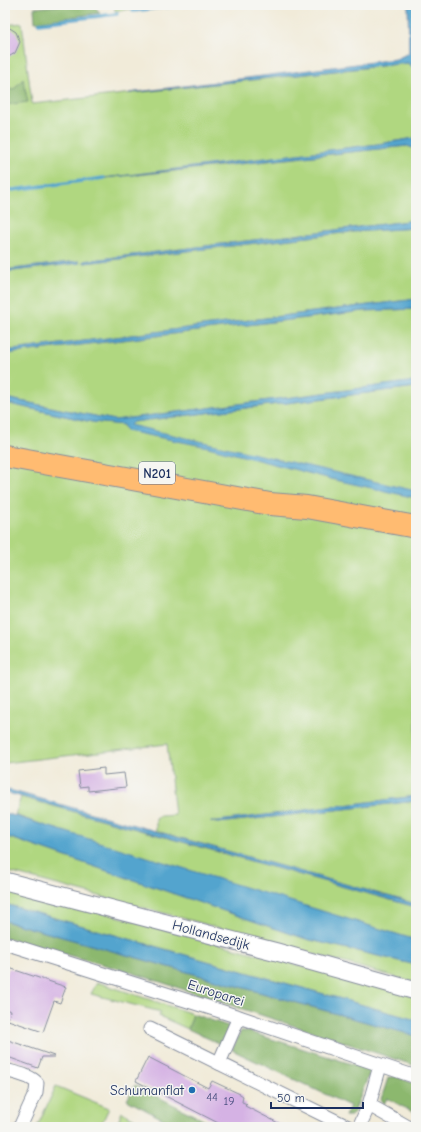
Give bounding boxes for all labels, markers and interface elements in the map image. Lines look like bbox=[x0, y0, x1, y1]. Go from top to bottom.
road number: N201 bbox=[139, 462, 175, 484]
street label: Hollandsedijk bbox=[170, 916, 252, 954]
street label: Europarei bbox=[186, 976, 246, 1010]
place label: Schumanflat bbox=[110, 1082, 185, 1099]
scale bar bbox=[271, 1084, 363, 1110]
marker: Schumanflat bbox=[187, 1085, 197, 1095]
house number: 44 bbox=[206, 1090, 218, 1104]
text: 50 m bbox=[277, 1091, 305, 1105]
house number: 19 bbox=[223, 1094, 235, 1108]

